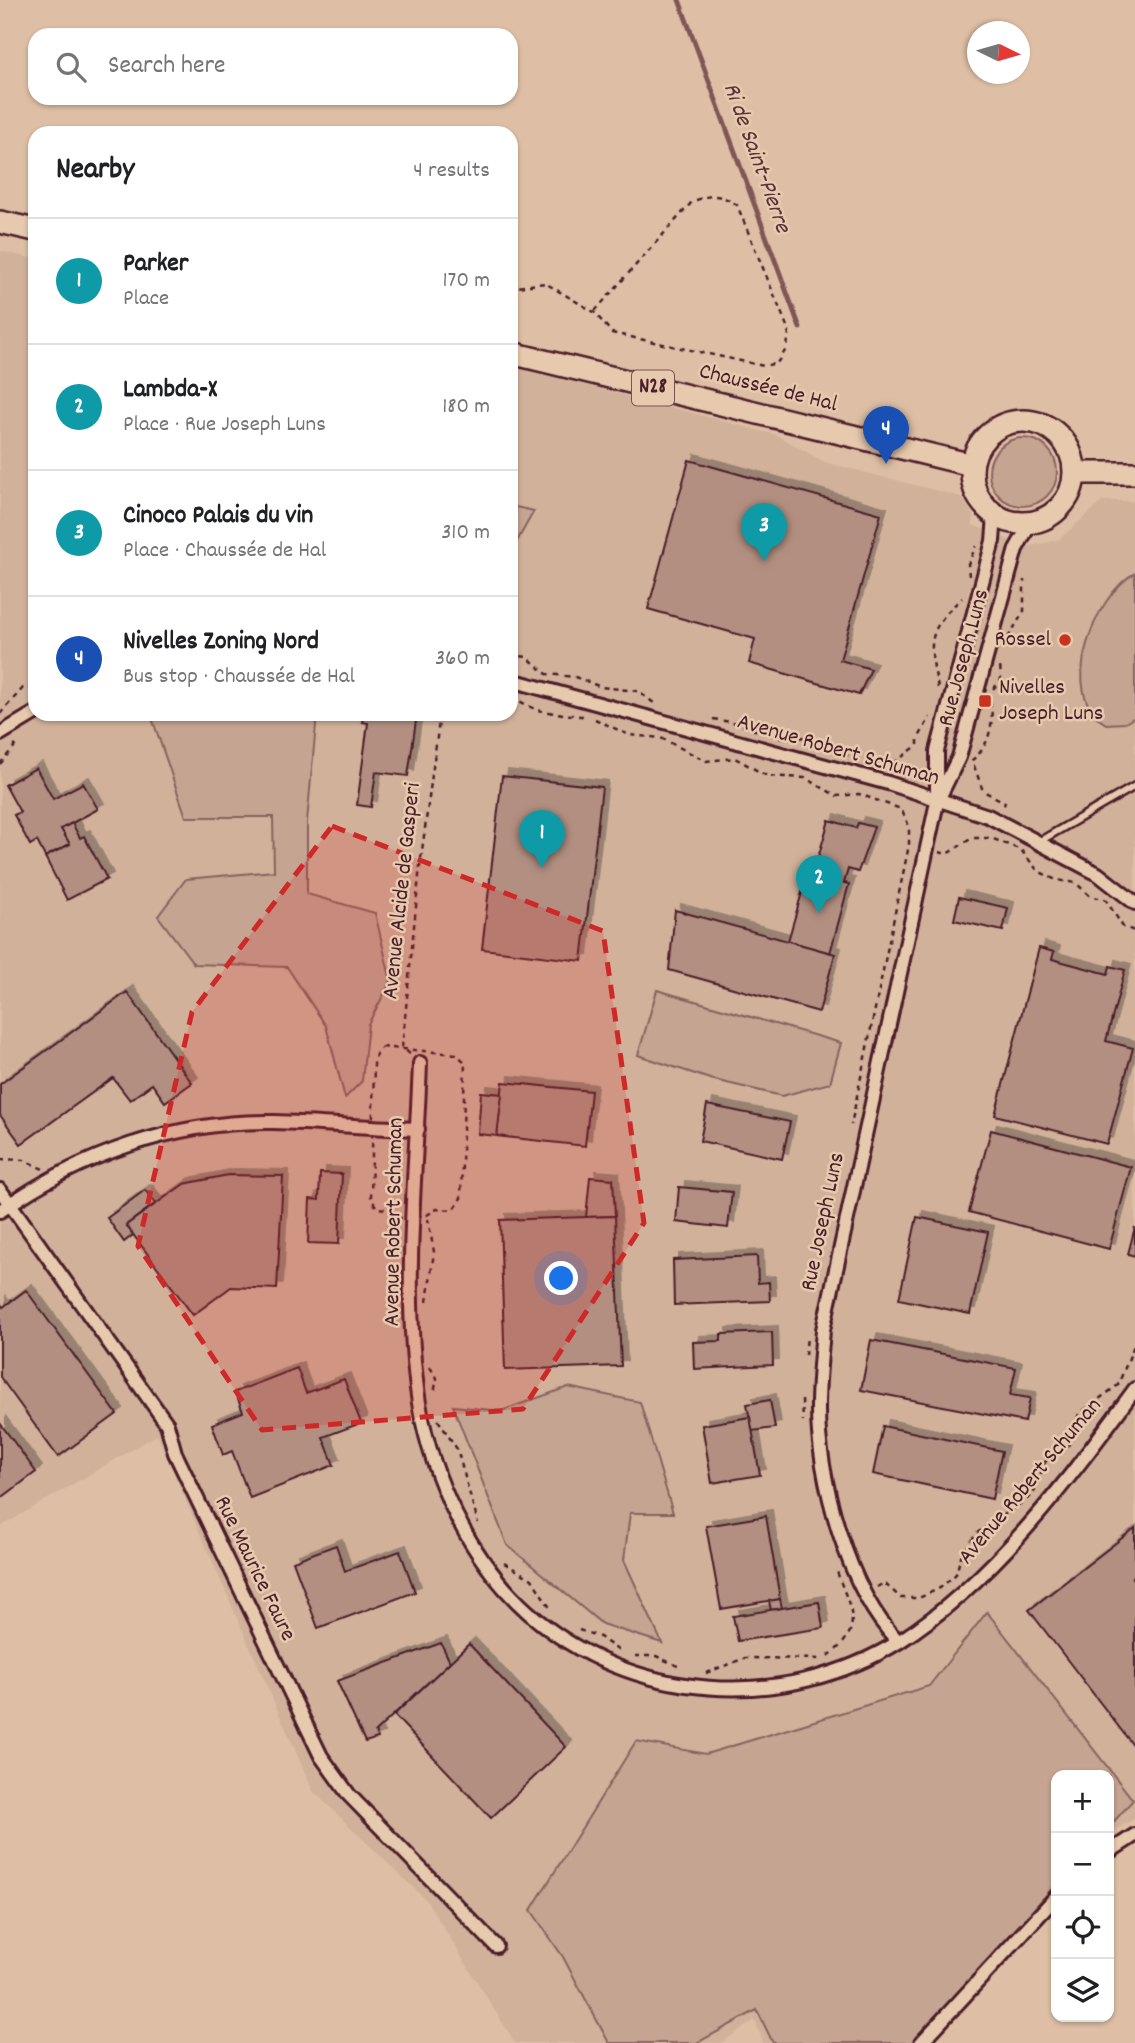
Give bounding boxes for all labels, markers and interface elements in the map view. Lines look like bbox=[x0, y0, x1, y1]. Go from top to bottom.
north arrow bbox=[967, 21, 1030, 84]
search box bbox=[28, 28, 518, 105]
icon: search bbox=[52, 48, 90, 86]
text: Search here bbox=[108, 48, 226, 85]
water label: Ri de Saint-Pierre bbox=[713, 78, 799, 239]
text: Nearby bbox=[56, 150, 134, 193]
text: 4 results bbox=[413, 155, 490, 188]
text: Parker bbox=[123, 246, 188, 283]
text: 1 bbox=[76, 265, 82, 298]
text: 170 m bbox=[443, 265, 490, 298]
text: Place bbox=[123, 283, 169, 316]
street label: Chaussée de Hal bbox=[695, 356, 841, 422]
road number: N28 bbox=[632, 370, 674, 406]
text: Lambda-X bbox=[123, 372, 217, 409]
text: 2 bbox=[74, 391, 84, 424]
text: 180 m bbox=[442, 391, 490, 424]
pin: 4 bbox=[863, 406, 909, 464]
text: Place · Rue Joseph Luns bbox=[123, 409, 326, 442]
text: Cinoco Palais du vin bbox=[123, 498, 313, 535]
pin: 3 bbox=[741, 503, 787, 561]
text: 3 bbox=[74, 517, 84, 550]
text: 310 m bbox=[441, 517, 490, 550]
text: Place · Chaussée de Hal bbox=[123, 535, 326, 568]
street label: Rue Joseph Luns bbox=[931, 586, 999, 730]
text: Nivelles Zoning Nord bbox=[123, 624, 319, 661]
place label: Rossel bbox=[995, 624, 1052, 657]
marker: Rossel bbox=[1057, 632, 1073, 648]
text: 4 bbox=[74, 643, 84, 676]
text: 360 m bbox=[435, 643, 490, 676]
text: Bus stop · Chaussée de Hal bbox=[123, 661, 355, 694]
place label: Nivelles Joseph Luns bbox=[999, 672, 1103, 731]
marker: Nivelles Joseph Luns bbox=[977, 693, 993, 709]
street label: Avenue Robert Schuman bbox=[733, 706, 943, 796]
street label: Avenue Alcide de Gasperi bbox=[375, 781, 431, 1001]
pin: 1 bbox=[519, 810, 565, 868]
pin: 2 bbox=[796, 855, 842, 913]
street label: Avenue Robert Schuman bbox=[377, 1117, 413, 1327]
street label: Rue Joseph Luns bbox=[793, 1150, 855, 1294]
your location bbox=[544, 1261, 578, 1295]
street label: Avenue Robert Schuman bbox=[951, 1391, 1111, 1573]
street label: Rue Maurice Faure bbox=[205, 1491, 303, 1647]
map controls bbox=[1051, 1770, 1114, 2022]
button: + bbox=[1051, 1770, 1114, 1833]
button: − bbox=[1051, 1833, 1114, 1896]
button: locate bbox=[1051, 1896, 1114, 1959]
button: layers bbox=[1051, 1959, 1114, 2022]

